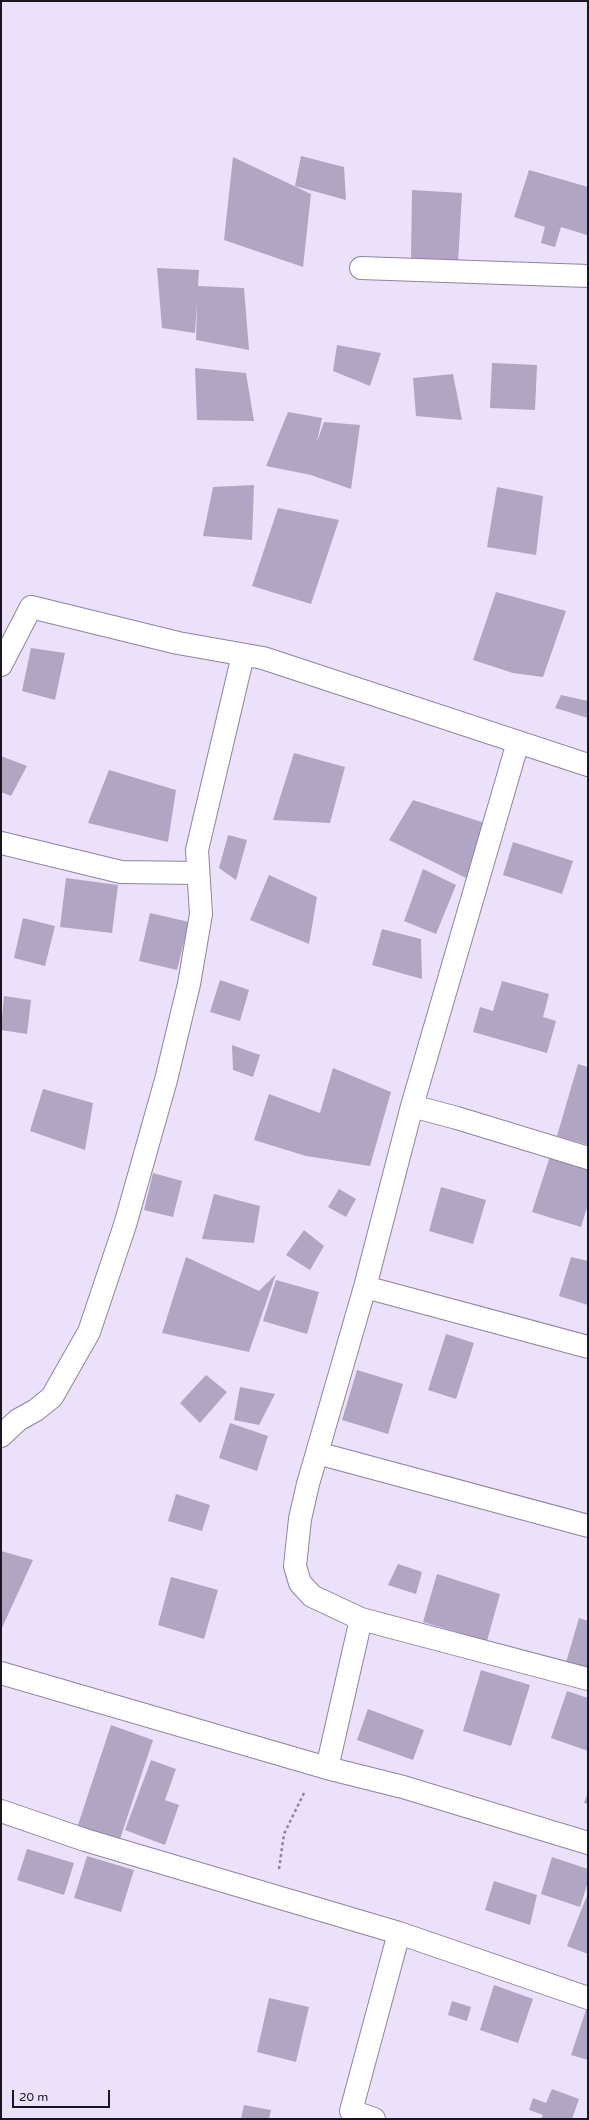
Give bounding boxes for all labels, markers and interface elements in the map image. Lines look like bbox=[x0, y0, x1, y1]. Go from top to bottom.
scale bar bbox=[14, 2082, 112, 2108]
text: 20 m bbox=[19, 2090, 48, 2104]

